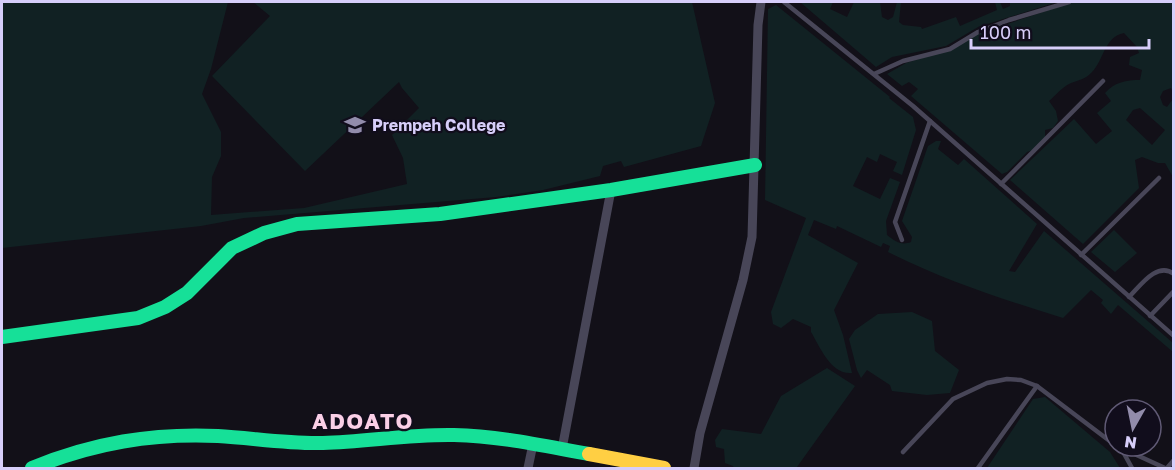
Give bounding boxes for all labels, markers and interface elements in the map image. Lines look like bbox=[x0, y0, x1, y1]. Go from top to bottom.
scale bar bbox=[971, 12, 1150, 50]
text: 100 m bbox=[980, 21, 1031, 43]
school or university icon: Prempeh College bbox=[343, 113, 367, 137]
place label: Prempeh College bbox=[372, 115, 505, 135]
north arrow bbox=[1103, 398, 1163, 458]
district label: ADOATO bbox=[312, 407, 414, 434]
text: N bbox=[1123, 432, 1138, 454]

